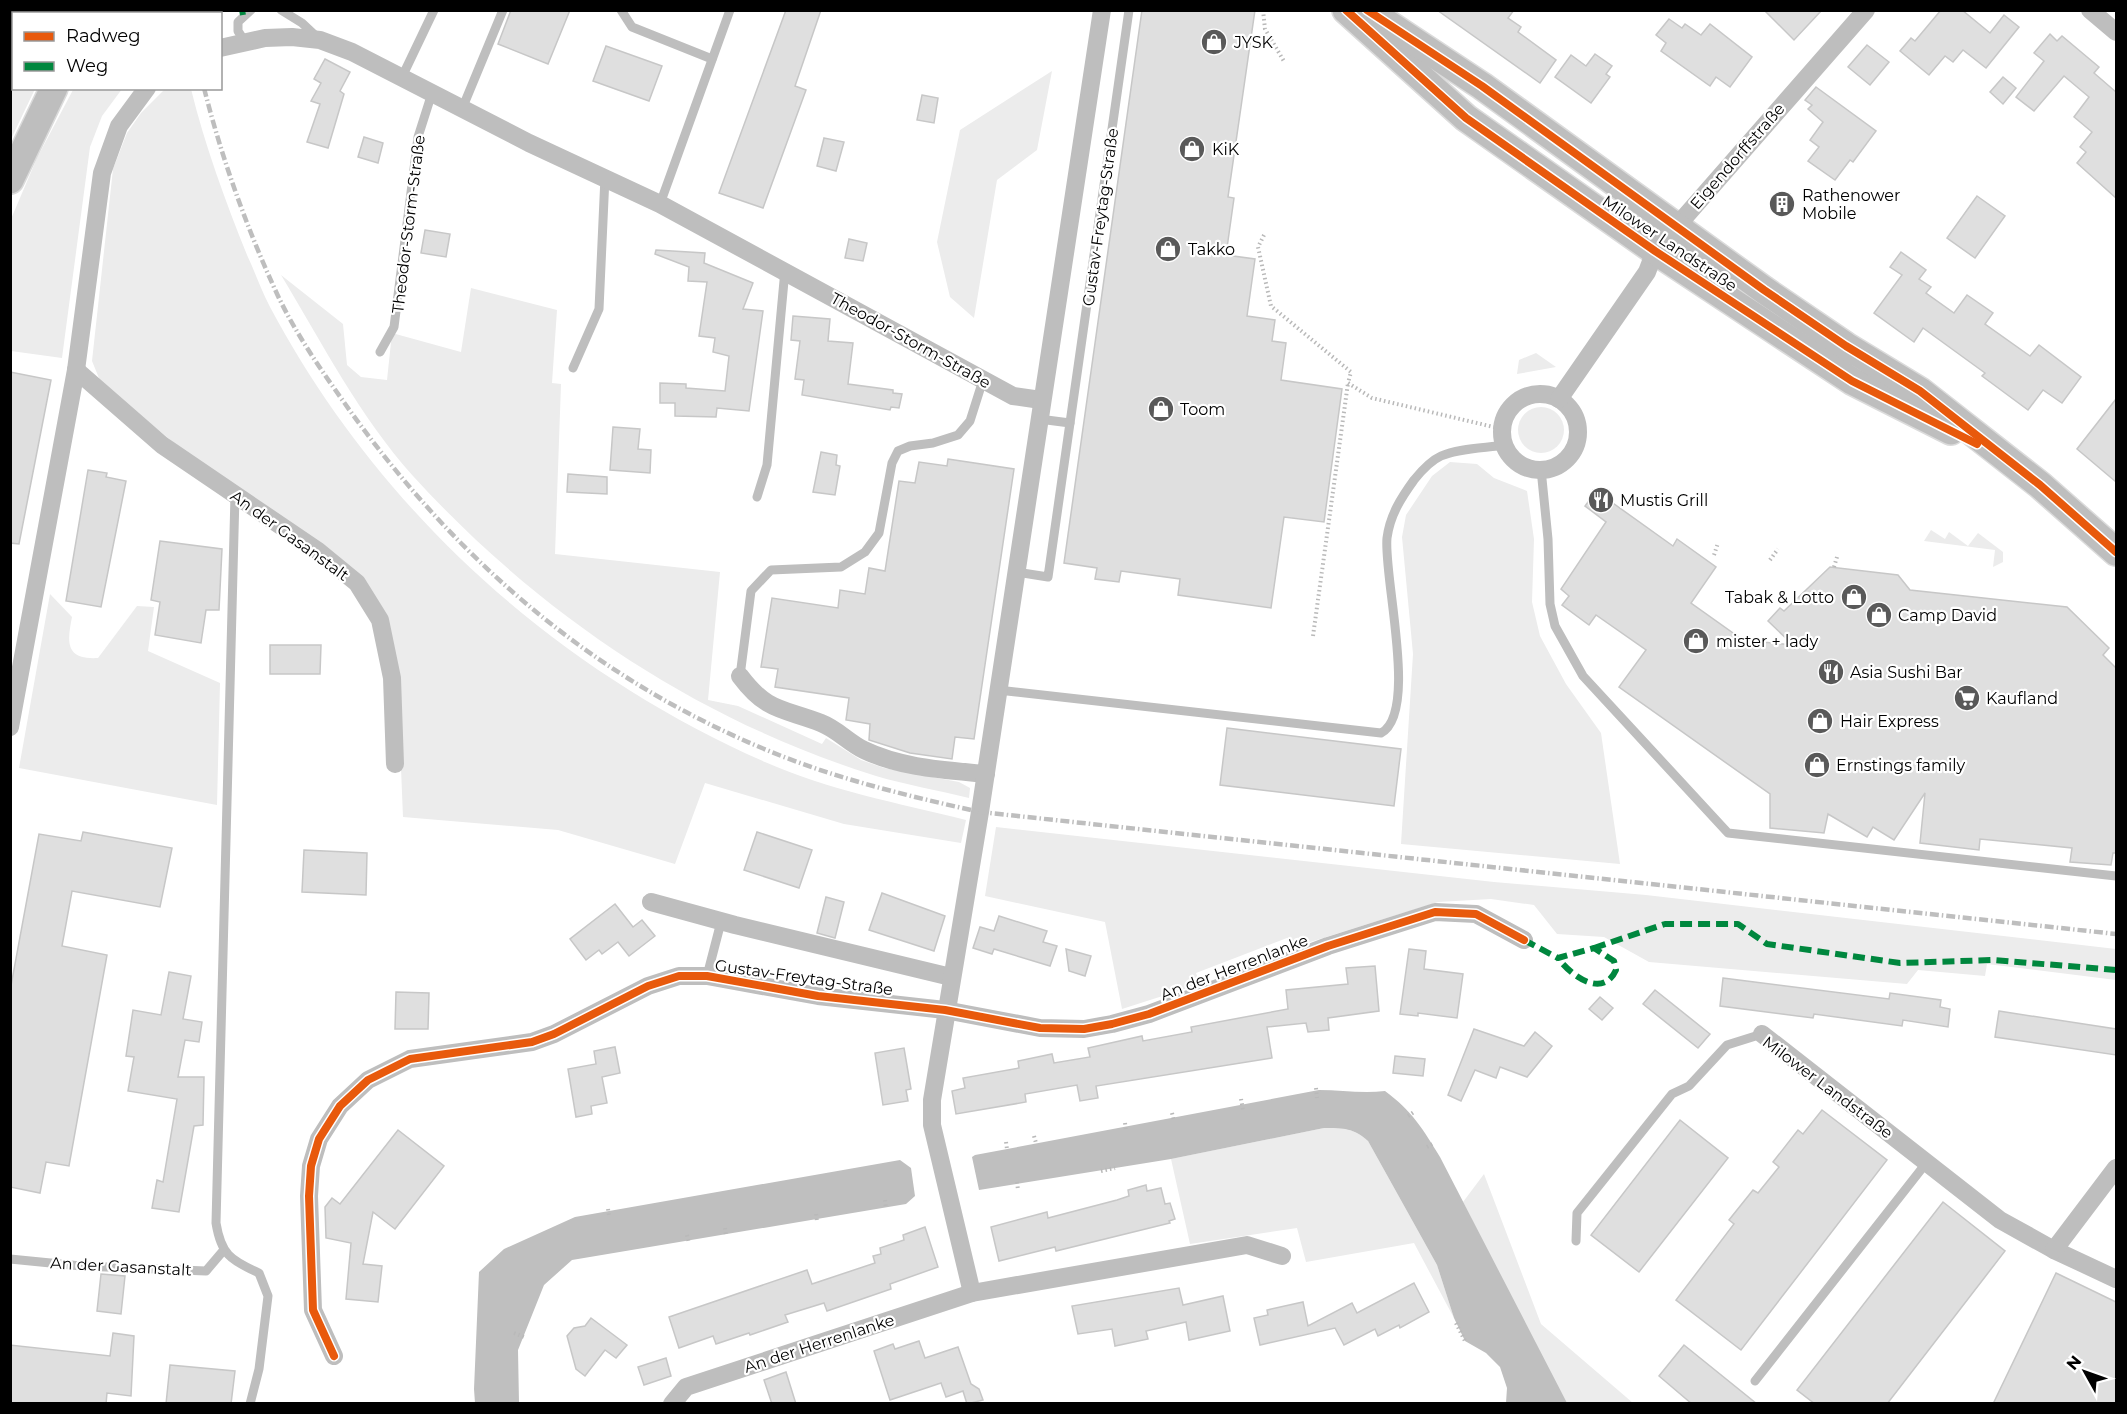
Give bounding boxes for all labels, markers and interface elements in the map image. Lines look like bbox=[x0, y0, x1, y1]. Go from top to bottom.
legend bbox=[12, 12, 222, 90]
text: Radweg bbox=[66, 25, 141, 47]
shop icon: JYSK bbox=[1199, 27, 1229, 57]
place label: JYSK bbox=[1233, 33, 1274, 52]
text: Weg bbox=[66, 55, 108, 77]
street label: Eigendorffstraße bbox=[1686, 99, 1789, 213]
street label: Gustav-Freytag-Straße bbox=[1079, 127, 1122, 307]
street label: Theodor-Storm-Straße bbox=[388, 134, 429, 314]
shop icon: KiK bbox=[1177, 134, 1207, 164]
place label: KiK bbox=[1212, 140, 1240, 159]
place label: Rathenower Mobile bbox=[1802, 186, 1900, 223]
building icon: Rathenower Mobile bbox=[1767, 189, 1797, 219]
street label: Milower Landstraße bbox=[1599, 191, 1741, 296]
shop icon: Takko bbox=[1153, 234, 1183, 264]
place label: Takko bbox=[1188, 240, 1235, 259]
street label: Theodor-Storm-Straße bbox=[828, 289, 994, 392]
shop icon: Toom bbox=[1146, 394, 1176, 424]
place label: Toom bbox=[1180, 400, 1225, 419]
restaurant icon: Mustis Grill bbox=[1586, 485, 1616, 515]
street label: An der Gasanstalt bbox=[227, 486, 353, 585]
place label: Mustis Grill bbox=[1620, 491, 1708, 510]
shop icon: Tabak & Lotto bbox=[1839, 582, 1869, 612]
place label: Tabak & Lotto bbox=[1725, 588, 1834, 607]
shop icon: Camp David bbox=[1864, 600, 1894, 630]
place label: Camp David bbox=[1898, 606, 1997, 625]
shop icon: mister + lady bbox=[1681, 626, 1711, 656]
place label: mister + lady bbox=[1716, 632, 1818, 651]
restaurant icon: Asia Sushi Bar bbox=[1816, 657, 1846, 687]
place label: Asia Sushi Bar bbox=[1850, 663, 1963, 682]
supermarket icon: Kaufland bbox=[1952, 683, 1982, 713]
place label: Kaufland bbox=[1986, 689, 2058, 708]
shop icon: Hair Express bbox=[1805, 706, 1835, 736]
place label: Hair Express bbox=[1840, 712, 1939, 731]
shop icon: Ernstings family bbox=[1802, 750, 1832, 780]
place label: Ernstings family bbox=[1836, 756, 1965, 775]
street label: An der Herrenlanke bbox=[1158, 931, 1311, 1004]
street label: Gustav-Freytag-Straße bbox=[714, 956, 894, 999]
street label: Milower Landstraße bbox=[1759, 1032, 1897, 1143]
street label: An der Gasanstalt bbox=[50, 1253, 193, 1280]
street label: An der Herrenlanke bbox=[742, 1310, 897, 1377]
north arrow bbox=[2055, 1342, 2115, 1402]
text: N bbox=[2062, 1352, 2085, 1374]

